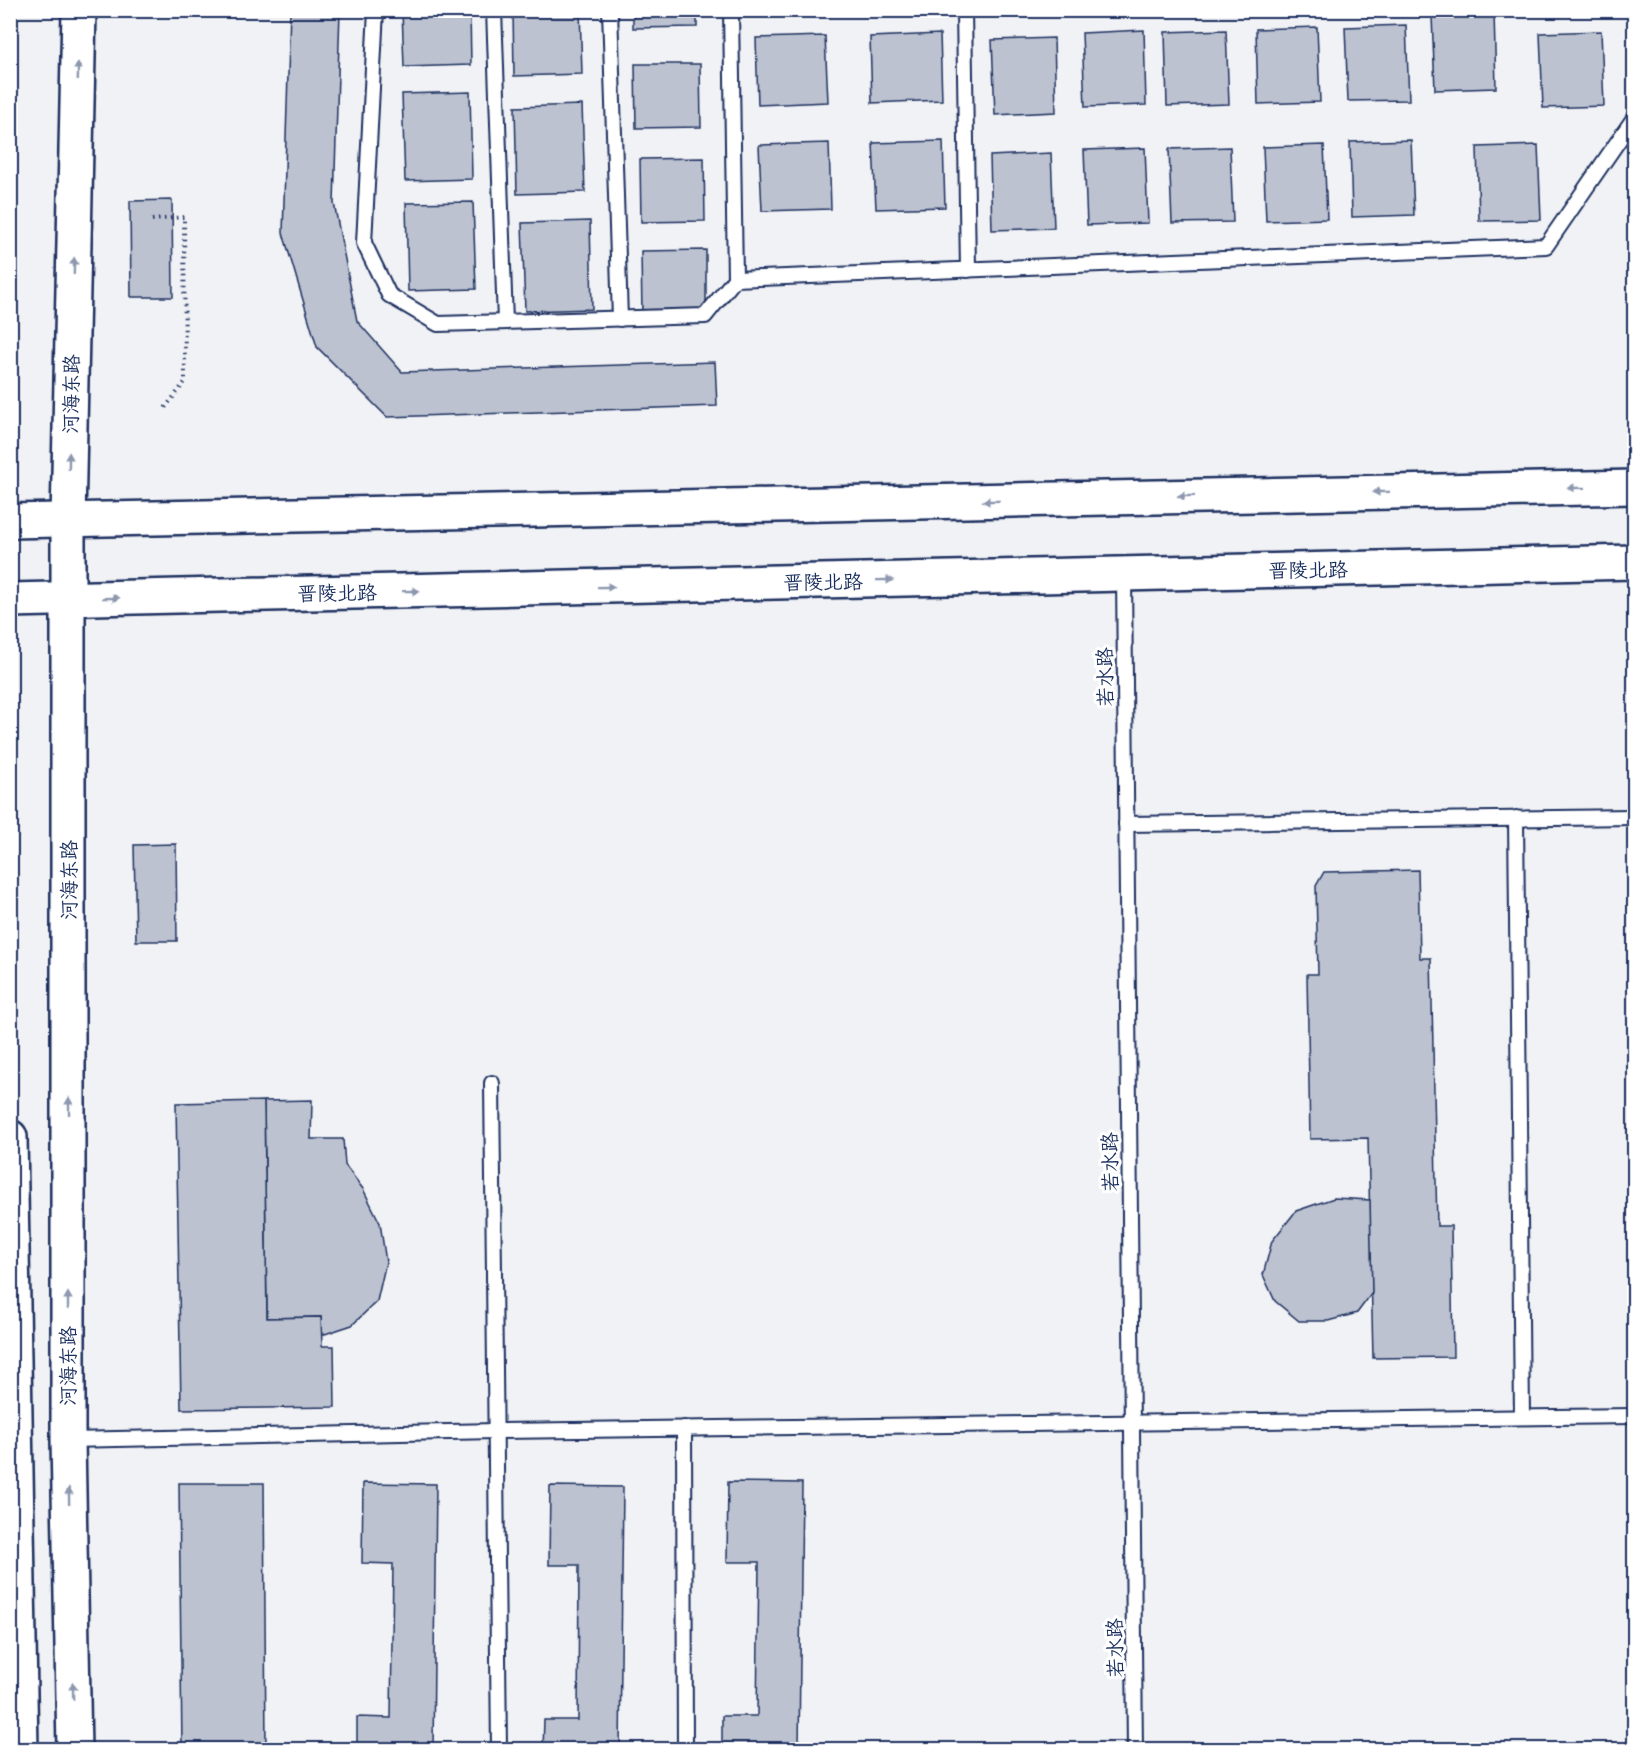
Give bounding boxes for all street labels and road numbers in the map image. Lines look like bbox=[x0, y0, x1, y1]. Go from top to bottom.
street label: 河海东路 bbox=[58, 353, 85, 434]
street label: 晋陵北路 bbox=[1268, 557, 1349, 584]
street label: 晋陵北路 bbox=[783, 569, 864, 596]
street label: 晋陵北路 bbox=[297, 580, 378, 607]
street label: 若水路 bbox=[1092, 646, 1119, 707]
street label: 河海东路 bbox=[57, 839, 82, 920]
street label: 若水路 bbox=[1097, 1131, 1124, 1192]
street label: 河海东路 bbox=[56, 1325, 81, 1406]
street label: 若水路 bbox=[1102, 1617, 1129, 1678]

